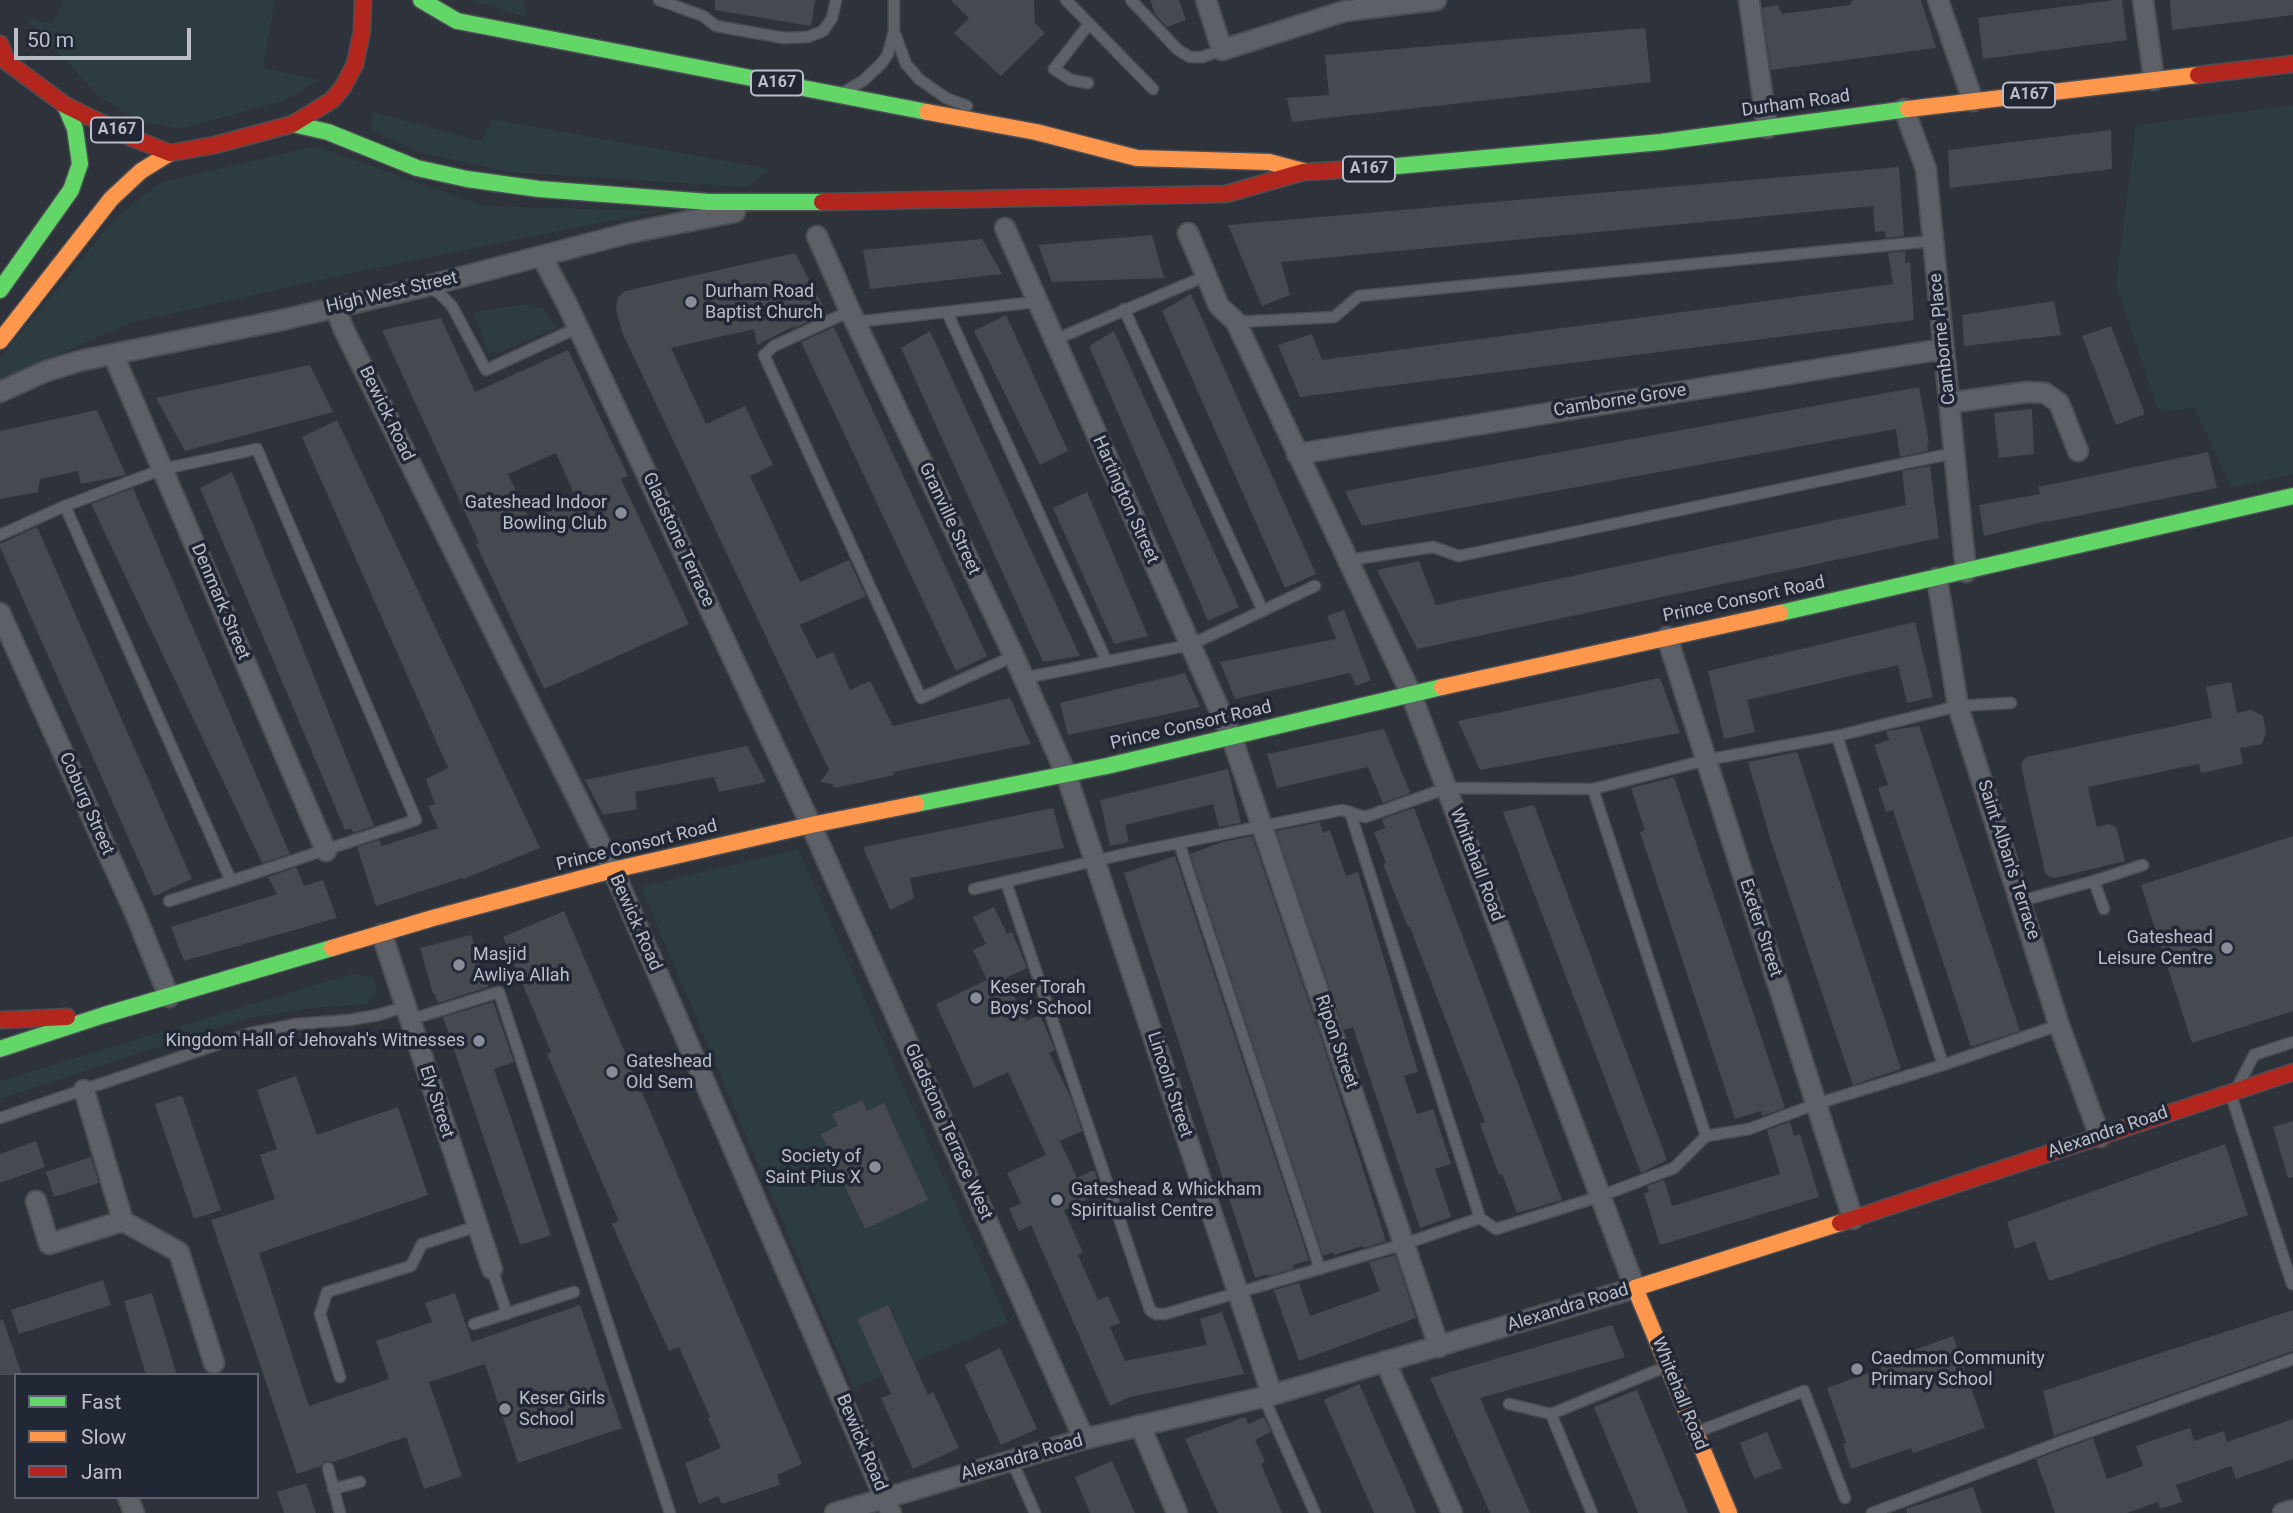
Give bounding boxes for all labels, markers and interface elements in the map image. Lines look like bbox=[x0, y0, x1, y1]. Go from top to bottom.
scale bar bbox=[18, 14, 194, 58]
text: 50 m bbox=[27, 28, 74, 52]
road number: A167 bbox=[751, 71, 803, 96]
road number: A167 bbox=[2003, 82, 2055, 108]
street label: Durham Road bbox=[1740, 86, 1852, 122]
road number: A167 bbox=[91, 118, 143, 142]
road number: A167 bbox=[1343, 156, 1395, 182]
street label: High West Street bbox=[324, 267, 460, 319]
street label: Camborne Place bbox=[1925, 272, 1961, 406]
place label: Durham Road Baptist Church bbox=[705, 281, 823, 324]
marker: Durham Road Baptist Church bbox=[683, 294, 699, 310]
street label: Bewick Road bbox=[354, 363, 418, 465]
street label: Camborne Grove bbox=[1552, 380, 1688, 422]
street label: Hartington Street bbox=[1087, 433, 1163, 567]
street label: Granville Street bbox=[914, 460, 984, 578]
street label: Gladstone Terrace bbox=[637, 469, 719, 611]
place label: Gateshead Indoor Bowling Club bbox=[465, 492, 607, 534]
marker: Gateshead Indoor Bowling Club bbox=[613, 505, 629, 521]
street label: Denmark Street bbox=[186, 541, 254, 663]
street label: Prince Consort Road bbox=[1661, 572, 1827, 628]
street label: Prince Consort Road bbox=[1108, 697, 1274, 755]
street label: Coburg Street bbox=[54, 749, 118, 859]
street label: Saint Alban's Terrace bbox=[1972, 778, 2044, 942]
street label: Whitehall Road bbox=[1444, 805, 1508, 925]
street label: Prince Consort Road bbox=[554, 816, 720, 876]
street label: Bewick Road bbox=[604, 872, 666, 974]
street label: Exeter Street bbox=[1734, 876, 1786, 980]
place label: Gateshead Leisure Centre bbox=[2098, 927, 2213, 970]
marker: Gateshead Leisure Centre bbox=[2219, 940, 2235, 956]
place label: Masjid Awliya Allah bbox=[473, 944, 570, 986]
marker: Masjid Awliya Allah bbox=[451, 957, 467, 973]
place label: Keser Torah Boys' School bbox=[990, 977, 1092, 1020]
marker: Keser Torah Boys' School bbox=[968, 990, 984, 1006]
street label: Ripon Street bbox=[1310, 992, 1362, 1092]
street label: Lincoln Street bbox=[1142, 1029, 1196, 1141]
place label: Kingdom Hall of Jehovah's Witnesses bbox=[166, 1030, 465, 1052]
marker: Kingdom Hall of Jehovah's Witnesses bbox=[471, 1033, 487, 1049]
street label: Gladstone Terrace West bbox=[899, 1040, 997, 1224]
place label: Gateshead Old Sem bbox=[626, 1051, 712, 1094]
street label: Ely Street bbox=[414, 1063, 458, 1141]
marker: Gateshead Old Sem bbox=[604, 1064, 620, 1080]
street label: Alexandra Road bbox=[2045, 1102, 2171, 1164]
place label: Society of Saint Pius X bbox=[765, 1146, 861, 1188]
marker: Society of Saint Pius X bbox=[867, 1159, 883, 1175]
place label: Gateshead & Whickham Spiritualist Centre bbox=[1071, 1179, 1262, 1222]
marker: Gateshead & Whickham Spiritualist Centre bbox=[1049, 1192, 1065, 1208]
street label: Alexandra Road bbox=[1505, 1279, 1631, 1337]
street label: Whitehall Road bbox=[1647, 1334, 1711, 1454]
place label: Caedmon Community Primary School bbox=[1871, 1348, 2045, 1390]
marker: Caedmon Community Primary School bbox=[1849, 1361, 1865, 1377]
legend bbox=[14, 1373, 259, 1499]
place label: Keser Girls School bbox=[519, 1388, 605, 1430]
text: Fast bbox=[81, 1390, 121, 1414]
street label: Bewick Road bbox=[831, 1391, 891, 1495]
marker: Keser Girls School bbox=[497, 1401, 513, 1417]
text: Slow bbox=[81, 1425, 126, 1449]
street label: Alexandra Road bbox=[959, 1430, 1085, 1486]
text: Jam bbox=[81, 1460, 122, 1484]

